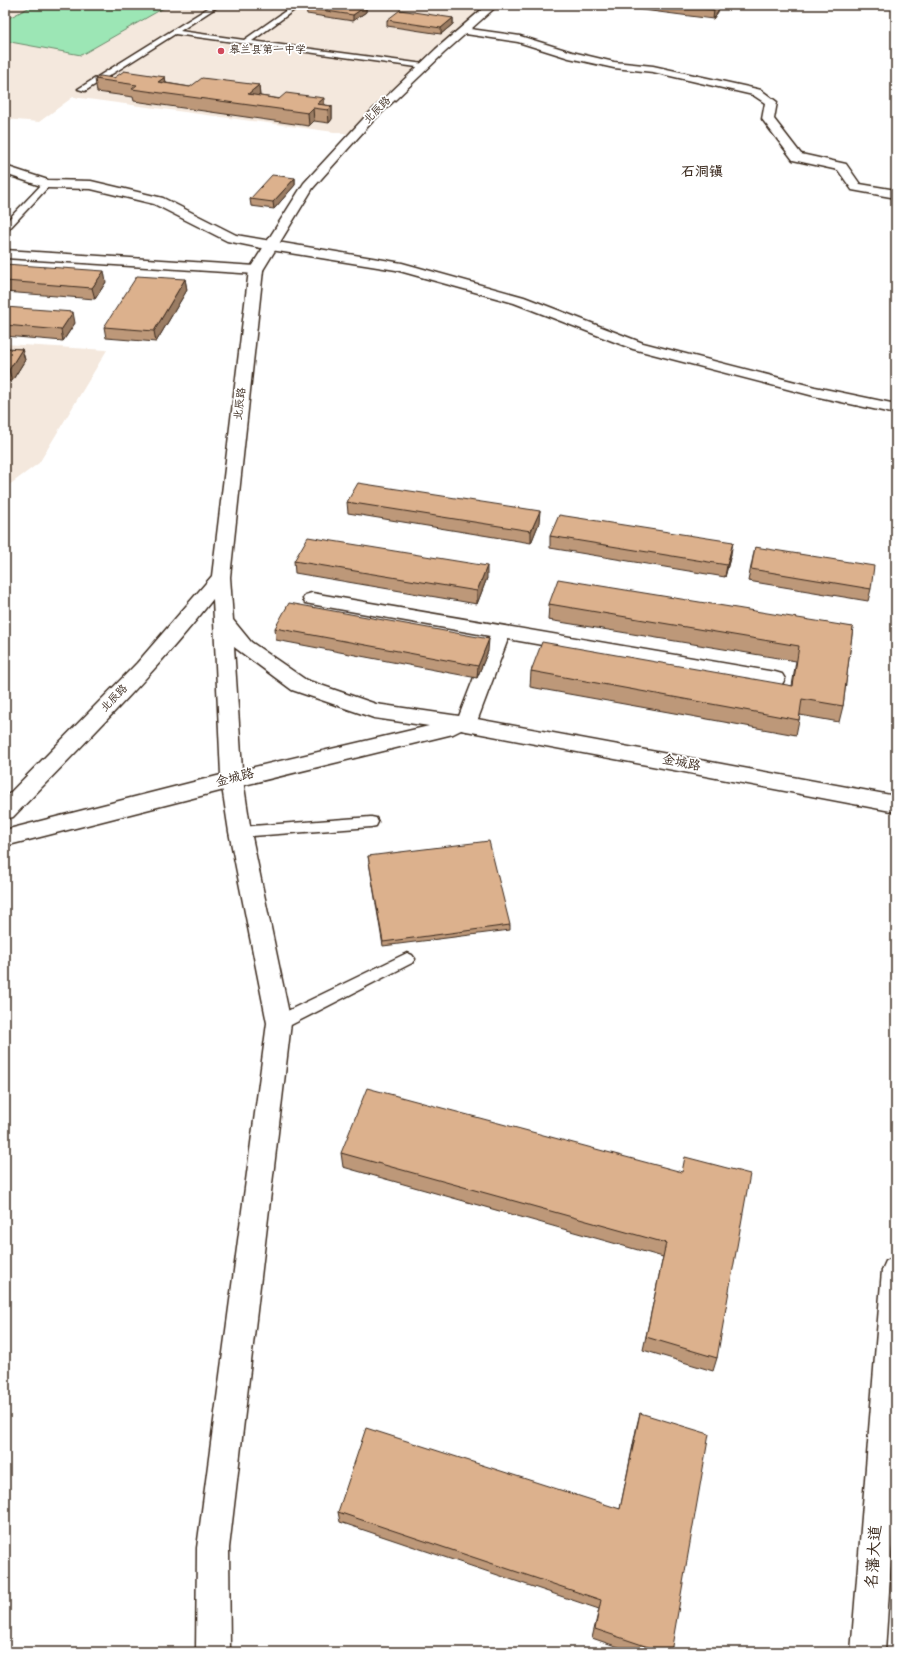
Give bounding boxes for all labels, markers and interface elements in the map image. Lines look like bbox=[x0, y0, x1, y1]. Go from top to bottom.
place label: 皋兰县第一中学 bbox=[229, 43, 306, 59]
marker: 皋兰县第一中学 bbox=[216, 46, 226, 56]
street label: 北辰路 bbox=[361, 94, 395, 128]
district label: 石洞镇 bbox=[681, 163, 723, 183]
street label: 北辰路 bbox=[231, 387, 251, 421]
street label: 北辰路 bbox=[98, 682, 132, 716]
street label: 金城路 bbox=[660, 751, 702, 777]
street label: 金城路 bbox=[214, 765, 256, 793]
street label: 名藩大道 bbox=[861, 1524, 889, 1590]

